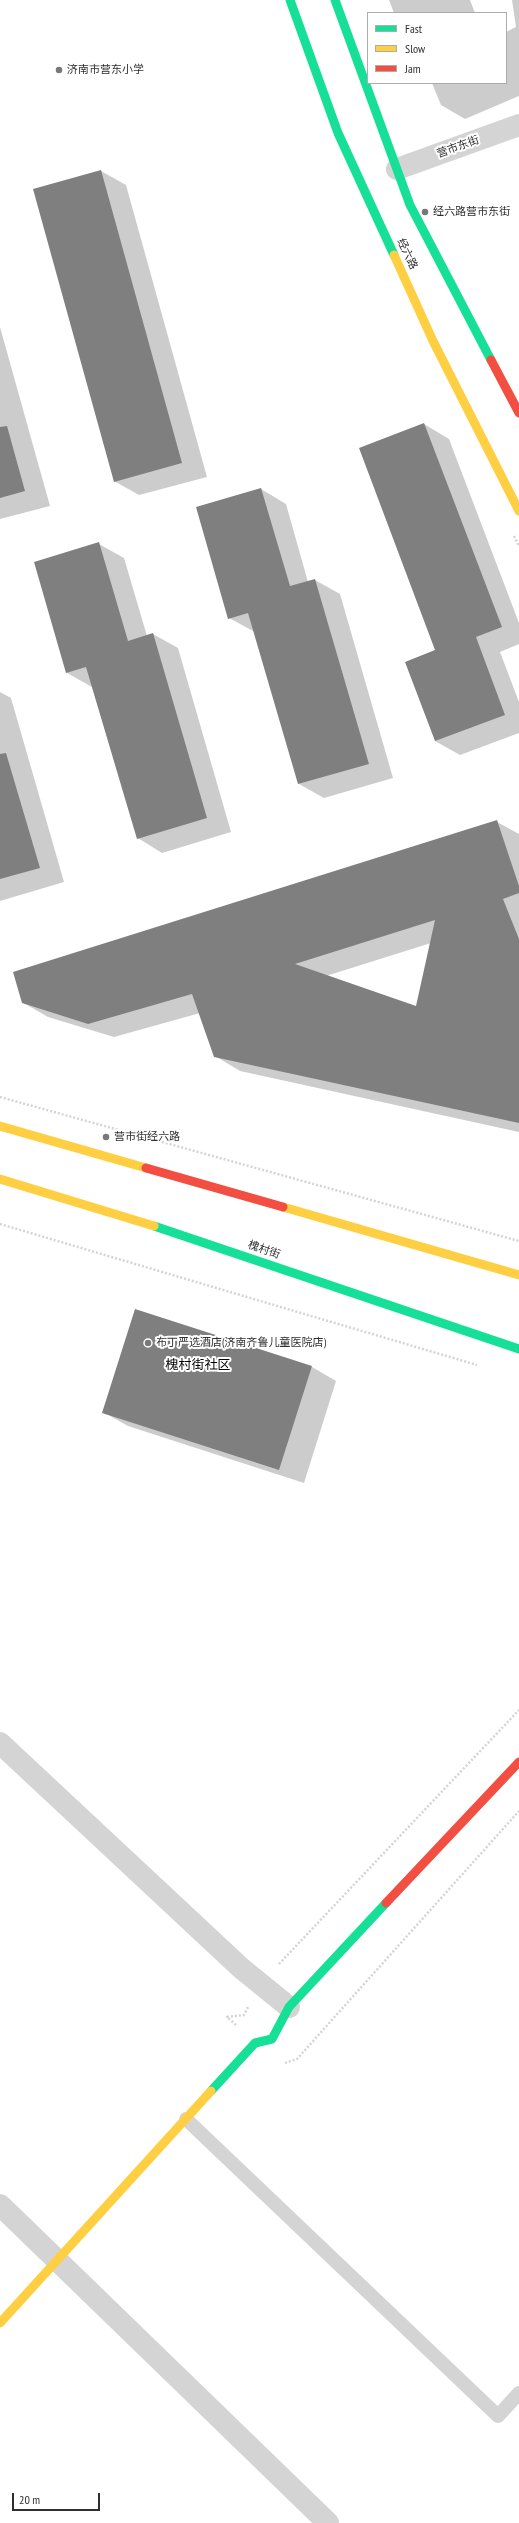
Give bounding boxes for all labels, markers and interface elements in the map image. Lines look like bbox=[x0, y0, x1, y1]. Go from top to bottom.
legend bbox=[367, 12, 507, 84]
text: Fast bbox=[405, 21, 422, 36]
text: Slow bbox=[405, 41, 425, 56]
text: Jam bbox=[405, 61, 421, 76]
place label: 济南市营东小学 bbox=[67, 63, 144, 77]
marker: 济南市营东小学 bbox=[54, 65, 64, 75]
street label: 营市东街 bbox=[435, 133, 481, 161]
place label: 经六路营市东街 bbox=[433, 205, 510, 219]
marker: 经六路营市东街 bbox=[420, 207, 430, 217]
street label: 经六路 bbox=[394, 236, 420, 272]
place label: 营市街经六路 bbox=[114, 1130, 180, 1144]
marker: 营市街经六路 bbox=[101, 1132, 111, 1142]
street label: 槐村街 bbox=[246, 1238, 282, 1262]
place label: 布丁严选酒店(济南齐鲁儿童医院店) bbox=[156, 1336, 326, 1350]
marker: 布丁严选酒店(济南齐鲁儿童医院店) bbox=[143, 1338, 153, 1348]
district label: 槐村街社区 bbox=[166, 1357, 230, 1373]
scale bar bbox=[14, 2485, 102, 2511]
text: 20 m bbox=[19, 2492, 40, 2507]

